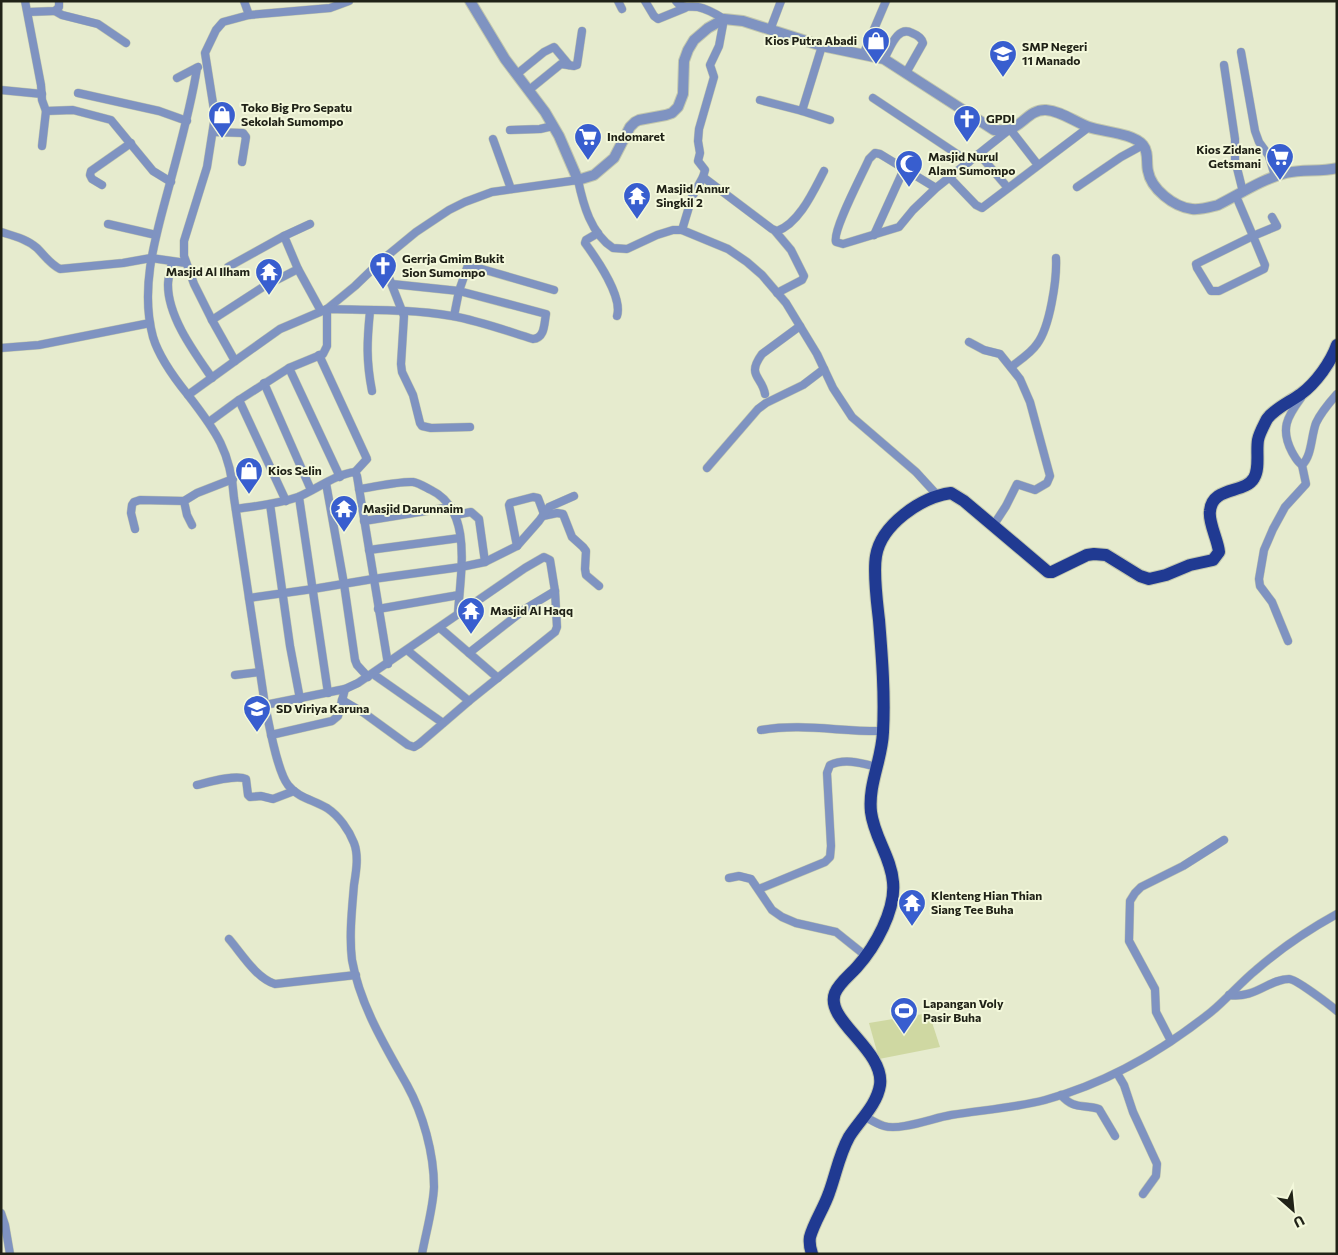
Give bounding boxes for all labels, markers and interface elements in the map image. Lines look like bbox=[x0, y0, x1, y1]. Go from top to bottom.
shop icon: Kios Putra Abadi bbox=[861, 26, 891, 65]
place label: Kios Putra Abadi bbox=[765, 33, 857, 47]
school or university icon: SMP Negeri 11 Manado bbox=[988, 39, 1018, 78]
place label: SMP Negeri 11 Manado bbox=[1022, 39, 1087, 67]
shop icon: Toko Big Pro Sepatu Sekolah Sumompo bbox=[207, 100, 237, 139]
place label: Toko Big Pro Sepatu Sekolah Sumompo bbox=[241, 100, 352, 128]
church icon: GPDI bbox=[952, 104, 982, 143]
place label: GPDI bbox=[986, 111, 1015, 125]
supermarket icon: Indomaret bbox=[573, 122, 603, 161]
place label: Indomaret bbox=[607, 129, 665, 143]
place label: Kios Zidane Getsmani bbox=[1196, 142, 1261, 170]
supermarket icon: Kios Zidane Getsmani bbox=[1265, 142, 1295, 181]
mosque icon: Masjid Nurul Alam Sumompo bbox=[894, 149, 924, 188]
place label: Masjid Nurul Alam Sumompo bbox=[928, 149, 1015, 177]
temple icon: Masjid Annur Singkil 2 bbox=[622, 181, 652, 220]
place label: Masjid Annur Singkil 2 bbox=[656, 181, 730, 209]
church icon: Gerrja Gmim Bukit Sion Sumompo bbox=[368, 251, 398, 290]
place label: Gerrja Gmim Bukit Sion Sumompo bbox=[402, 251, 504, 279]
temple icon: Masjid Al Ilham bbox=[254, 257, 284, 296]
place label: Masjid Al Ilham bbox=[166, 264, 250, 278]
shop icon: Kios Selin bbox=[234, 456, 264, 495]
place label: Kios Selin bbox=[268, 463, 322, 477]
temple icon: Masjid Darunnaim bbox=[329, 494, 359, 533]
place label: Masjid Darunnaim bbox=[363, 501, 463, 515]
temple icon: Masjid Al Haqq bbox=[456, 596, 486, 635]
place label: Masjid Al Haqq bbox=[490, 603, 573, 617]
school or university icon: SD Viriya Karuna bbox=[242, 694, 272, 733]
place label: SD Viriya Karuna bbox=[276, 701, 369, 715]
temple icon: Klenteng Hian Thian Siang Tee Buha bbox=[897, 888, 927, 927]
place label: Klenteng Hian Thian Siang Tee Buha bbox=[931, 888, 1042, 916]
sports icon: Lapangan Voly Pasir Buha bbox=[889, 996, 919, 1035]
place label: Lapangan Voly Pasir Buha bbox=[923, 996, 1004, 1024]
north arrow bbox=[1268, 1185, 1318, 1235]
text: U bbox=[1291, 1212, 1308, 1232]

